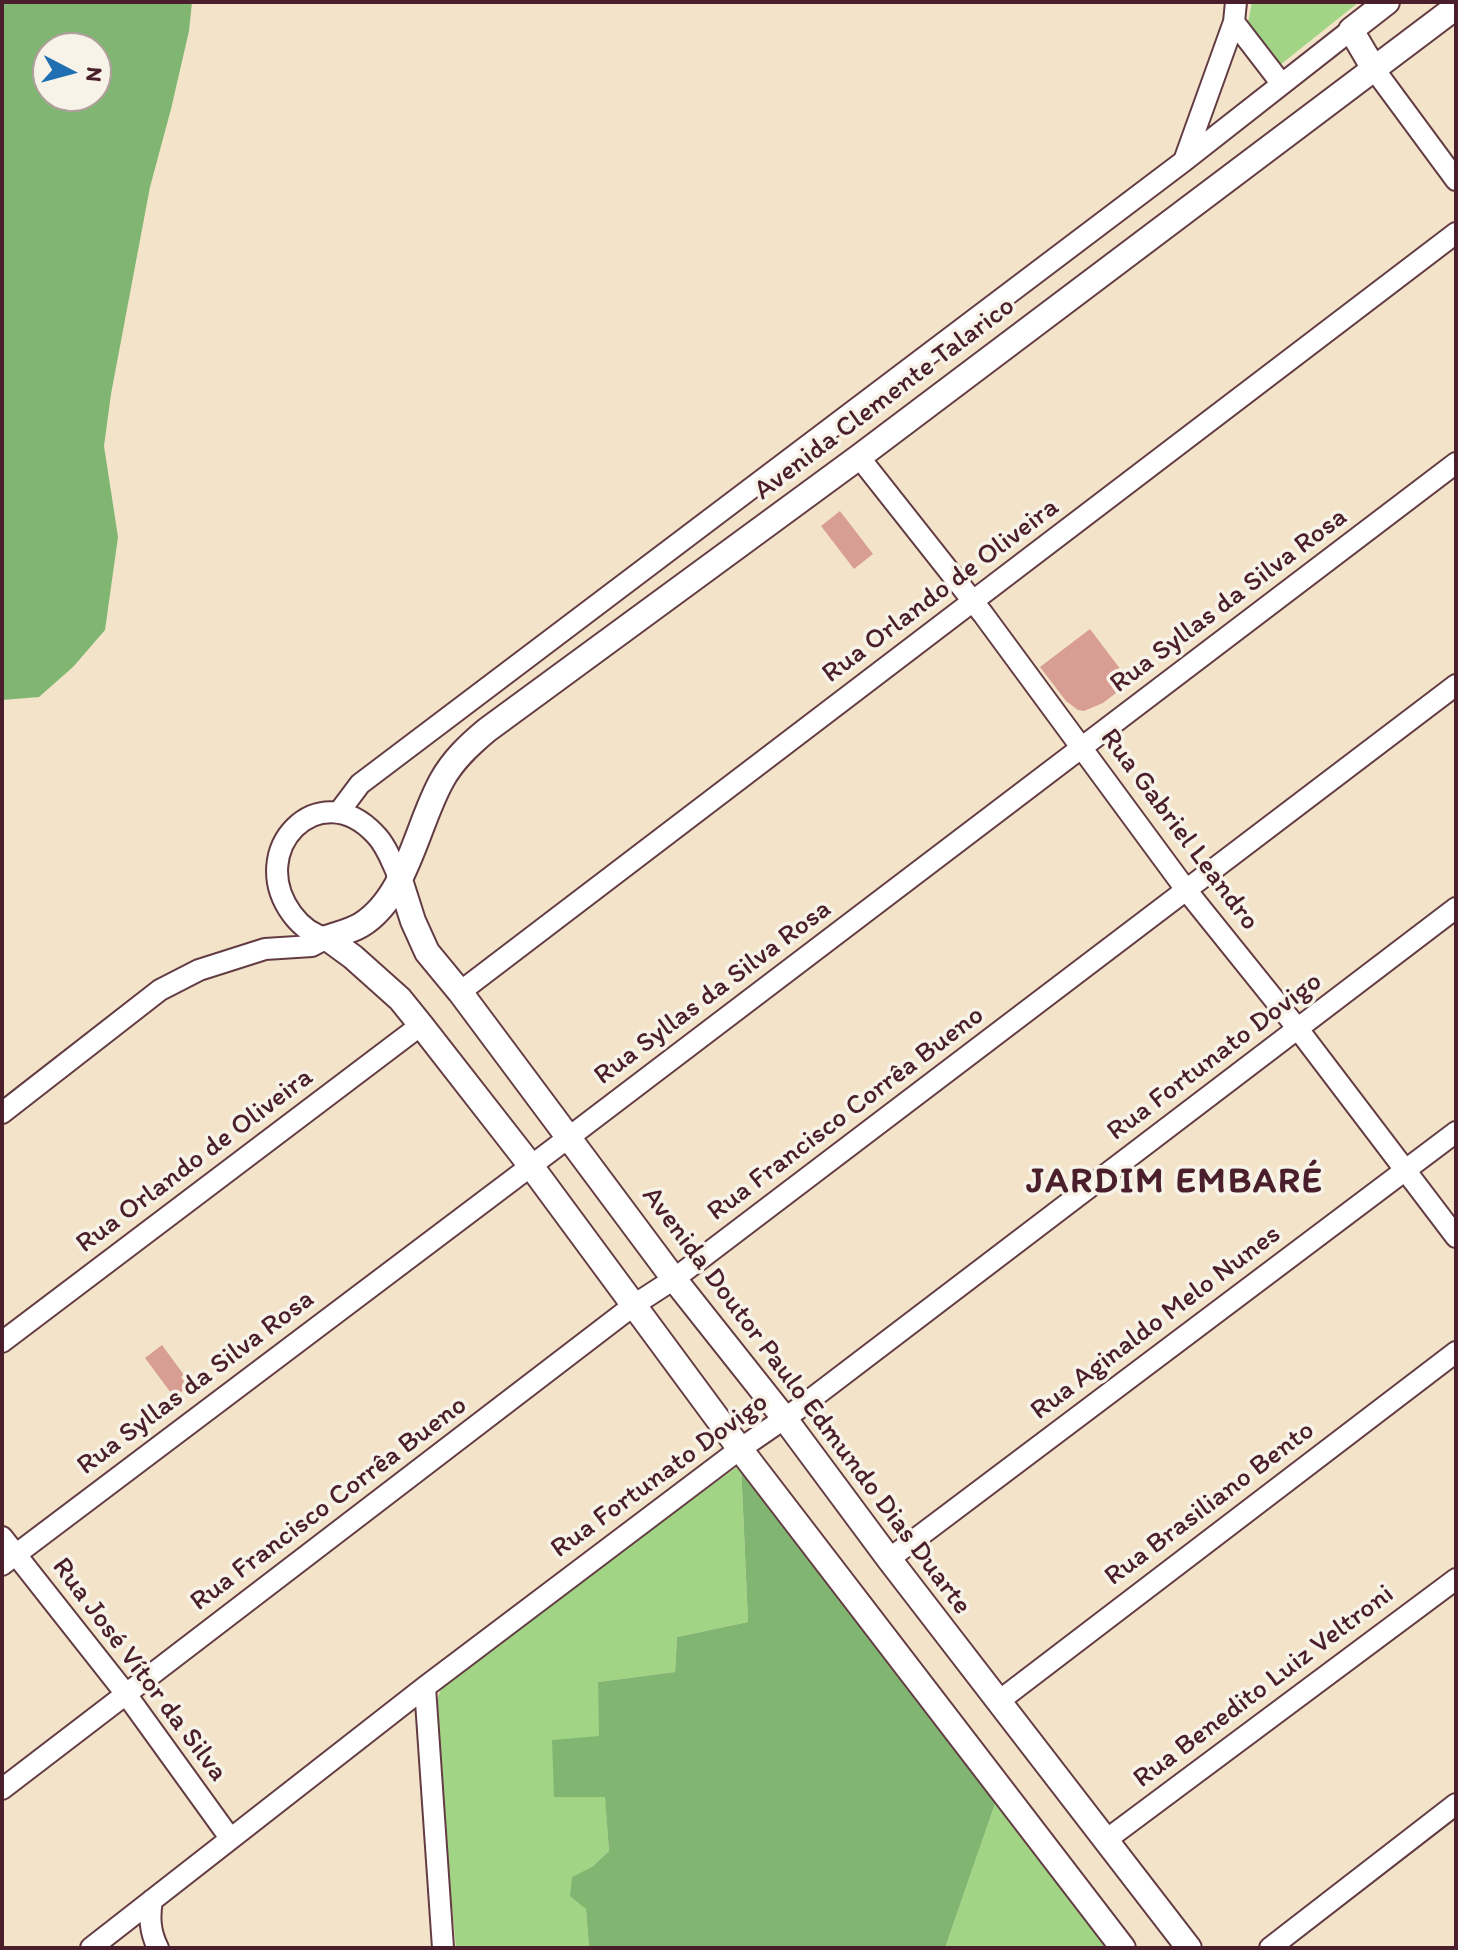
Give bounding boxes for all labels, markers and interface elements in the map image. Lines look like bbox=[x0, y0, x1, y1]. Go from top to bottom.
north arrow bbox=[32, 32, 112, 112]
text: N bbox=[80, 66, 109, 83]
street label: Avenida Clemente Talarico bbox=[748, 290, 1022, 508]
street label: Rua Orlando de Oliveira bbox=[816, 491, 1066, 691]
street label: Rua Syllas da Silva Rosa bbox=[1104, 501, 1354, 701]
street label: Rua Gabriel Leandro bbox=[1092, 723, 1266, 937]
street label: Rua Syllas da Silva Rosa bbox=[588, 893, 838, 1093]
street label: Rua Fortunato Dovigo bbox=[1101, 965, 1329, 1149]
street label: Rua Francisco Corrêa Bueno bbox=[701, 999, 991, 1229]
street label: Rua Orlando de Oliveira bbox=[70, 1061, 320, 1261]
district label: JARDIM EMBARÉ bbox=[1028, 1161, 1322, 1205]
street label: Avenida Doutor Paulo Edmundo Dias Duarte bbox=[634, 1180, 978, 1622]
street label: Rua Aginaldo Melo Nunes bbox=[1024, 1218, 1288, 1428]
street label: Rua Syllas da Silva Rosa bbox=[71, 1283, 321, 1483]
street label: Rua Fortunato Dovigo bbox=[545, 1386, 775, 1566]
street label: Rua Francisco Corrêa Bueno bbox=[184, 1389, 474, 1619]
street label: Rua Brasiliano Bento bbox=[1099, 1414, 1321, 1594]
street label: Rua José Vítor da Silva bbox=[44, 1552, 234, 1788]
street label: Rua Benedito Luiz Veltroni bbox=[1127, 1578, 1401, 1796]

